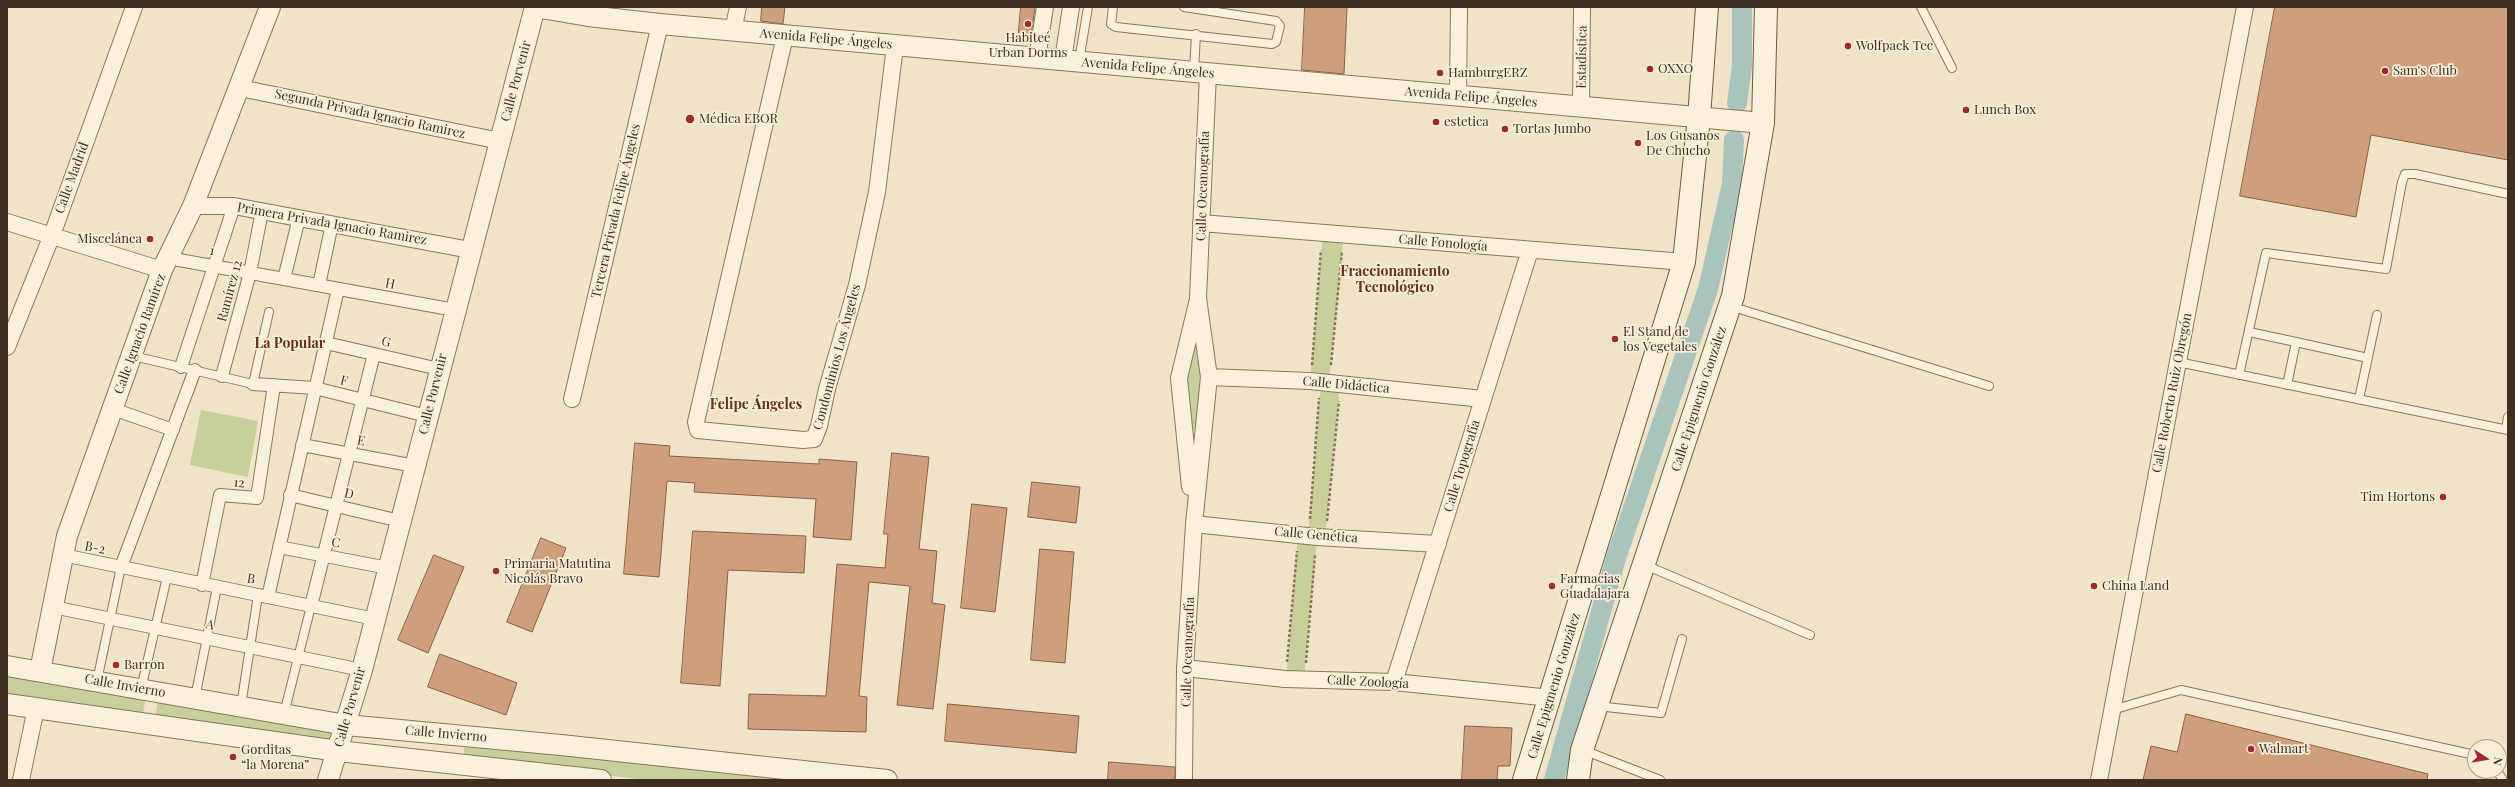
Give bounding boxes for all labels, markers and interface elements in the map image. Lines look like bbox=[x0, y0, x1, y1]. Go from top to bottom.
marker: Habiteé Urban Dorms bbox=[1023, 19, 1033, 29]
street label: Avenida Felipe Ángeles bbox=[759, 25, 893, 53]
street label: Estadística bbox=[1574, 25, 1590, 89]
place label: Habiteé Urban Dorms bbox=[989, 30, 1067, 61]
place label: Wolfpack Tec bbox=[1856, 38, 1933, 54]
street label: Calle Porvenir bbox=[498, 39, 534, 123]
marker: Wolfpack Tec bbox=[1843, 41, 1853, 51]
street label: Avenida Felipe Ángeles bbox=[1081, 54, 1215, 82]
place label: OXXO bbox=[1658, 61, 1693, 77]
place label: Sam's Club bbox=[2393, 63, 2457, 79]
marker: OXXO bbox=[1645, 64, 1655, 74]
place label: HamburgERZ bbox=[1448, 65, 1527, 81]
marker: Sam's Club bbox=[2380, 66, 2390, 76]
marker: HamburgERZ bbox=[1435, 68, 1445, 78]
street label: Avenida Felipe Ángeles bbox=[1404, 83, 1538, 111]
street label: Segunda Privada Ignacio Ramirez bbox=[273, 86, 467, 142]
place label: Lunch Box bbox=[1974, 102, 2036, 118]
marker: Lunch Box bbox=[1961, 105, 1971, 115]
place label: Médica EBOR bbox=[699, 111, 778, 127]
marker: Médica EBOR bbox=[684, 113, 696, 125]
place label: estetica bbox=[1444, 114, 1489, 130]
marker: estetica bbox=[1431, 117, 1441, 127]
place label: Tortas Jumbo bbox=[1513, 121, 1591, 137]
street label: Tercera Privada Felipe Ángeles bbox=[588, 122, 644, 300]
marker: Tortas Jumbo bbox=[1500, 124, 1510, 134]
place label: Los Gusanos De Chucho bbox=[1646, 128, 1719, 159]
street label: Calle Oceanografía bbox=[1193, 131, 1213, 241]
marker: Los Gusanos De Chucho bbox=[1633, 138, 1643, 148]
street label: Calle Madrid bbox=[52, 140, 92, 216]
street label: Primera Privada Ignacio Ramirez bbox=[236, 200, 428, 248]
place label: Miscelánea bbox=[77, 231, 142, 247]
street label: Calle Fonología bbox=[1398, 231, 1488, 255]
marker: Miscelánea bbox=[145, 234, 155, 244]
street label: 1 bbox=[208, 243, 216, 259]
street label: Ramírez 12 bbox=[214, 259, 246, 323]
district label: Fraccionamiento Tecnológico bbox=[1340, 264, 1450, 296]
street label: Calle Ignacio Ramírez bbox=[111, 272, 169, 396]
street label: H bbox=[384, 275, 396, 293]
street label: Condominios Los Ángeles bbox=[810, 282, 864, 432]
street label: Calle Roberto Ruiz Obregón bbox=[2149, 312, 2195, 474]
place label: El Stand de los Vegetales bbox=[1623, 324, 1697, 355]
street label: Calle Epigmenio González bbox=[1668, 324, 1730, 474]
street label: G bbox=[380, 333, 392, 351]
marker: El Stand de los Vegetales bbox=[1610, 334, 1620, 344]
district label: La Popular bbox=[255, 336, 325, 352]
street label: Calle Porvenir bbox=[415, 352, 451, 436]
street label: F bbox=[339, 373, 349, 389]
street label: Calle Didáctica bbox=[1302, 373, 1390, 397]
district label: Felipe Ángeles bbox=[710, 397, 802, 413]
street label: Calle Topografía bbox=[1441, 418, 1483, 514]
street label: E bbox=[356, 433, 366, 449]
street label: 12 bbox=[233, 475, 245, 491]
street label: D bbox=[343, 485, 355, 503]
place label: Tim Hortons bbox=[2361, 489, 2435, 505]
marker: Tim Hortons bbox=[2438, 492, 2448, 502]
street label: Calle Genética bbox=[1274, 524, 1358, 546]
street label: C bbox=[330, 534, 342, 552]
street label: B-2 bbox=[83, 538, 107, 558]
place label: Primaria Matutina Nicolás Bravo bbox=[504, 556, 611, 587]
marker: Primaria Matutina Nicolás Bravo bbox=[491, 566, 501, 576]
street label: B bbox=[246, 571, 256, 587]
place label: Farmacias Guadalajara bbox=[1560, 571, 1630, 602]
place label: China Land bbox=[2102, 578, 2169, 594]
marker: Farmacias Guadalajara bbox=[1547, 581, 1557, 591]
marker: China Land bbox=[2089, 581, 2099, 591]
street label: Calle Oceanografía bbox=[1178, 597, 1198, 707]
street label: Calle Epigmenio González bbox=[1524, 611, 1584, 761]
street label: A bbox=[204, 617, 216, 633]
place label: Barron bbox=[124, 657, 165, 673]
marker: Barron bbox=[111, 660, 121, 670]
street label: Calle Porvenir bbox=[331, 665, 369, 749]
street label: Calle Invierno bbox=[83, 671, 167, 701]
street label: Calle Zoología bbox=[1327, 672, 1409, 692]
street label: Calle Invierno bbox=[404, 723, 488, 745]
north arrow bbox=[2467, 739, 2507, 779]
place label: Walmart bbox=[2259, 741, 2309, 757]
place label: Gorditas “la Morena” bbox=[241, 742, 309, 773]
marker: Walmart bbox=[2246, 744, 2256, 754]
marker: Gorditas “la Morena” bbox=[228, 752, 238, 762]
text: N bbox=[2490, 756, 2506, 767]

